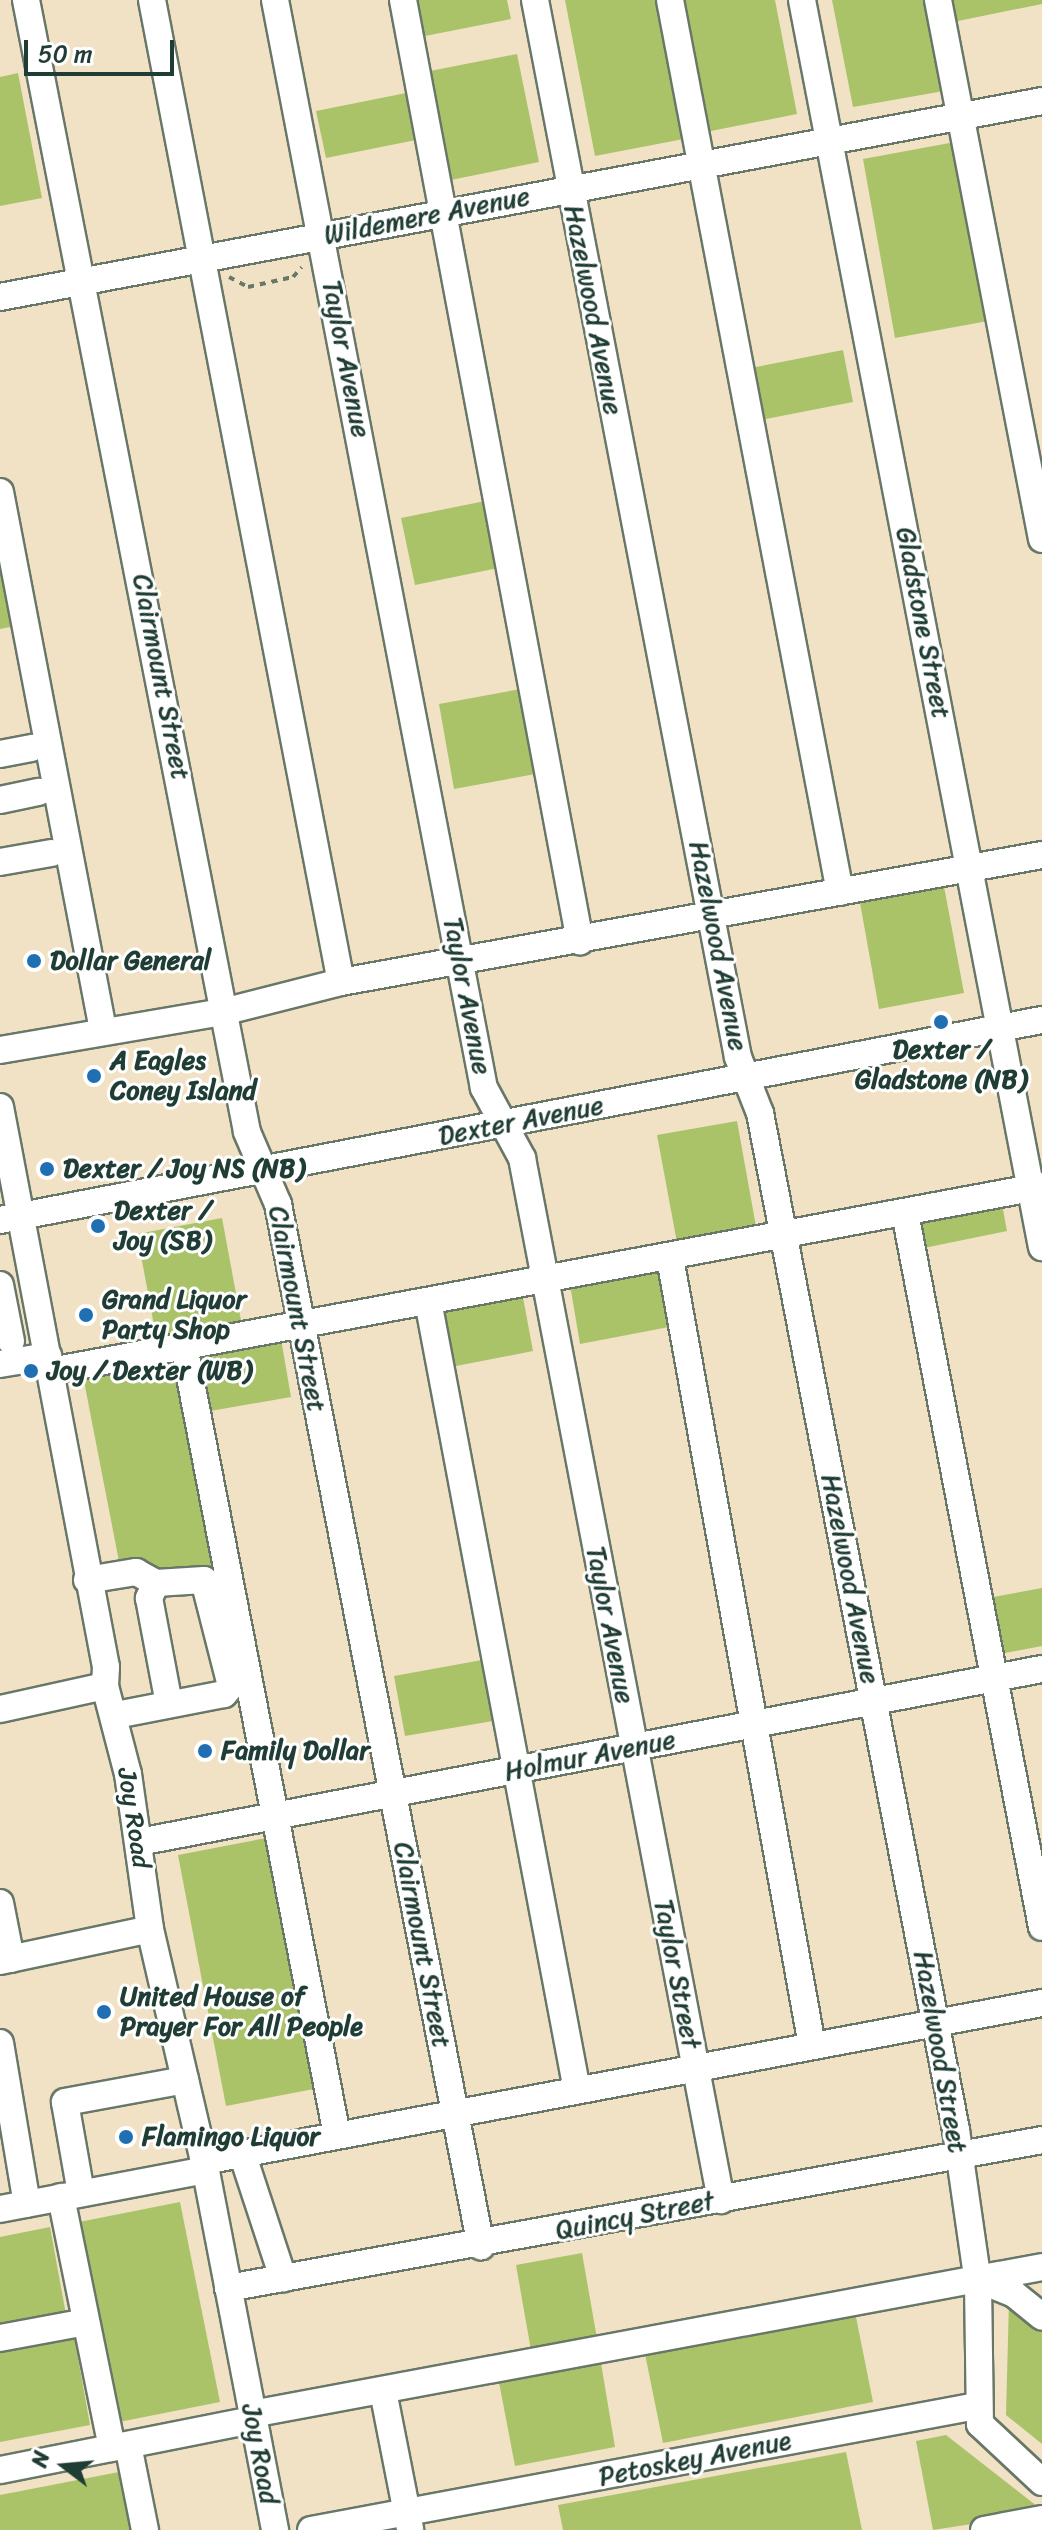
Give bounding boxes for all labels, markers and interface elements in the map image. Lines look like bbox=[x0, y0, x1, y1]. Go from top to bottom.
scale bar bbox=[28, 24, 178, 74]
text: 50 m bbox=[38, 33, 93, 75]
street label: Wildemere Avenue bbox=[322, 181, 532, 251]
street label: Hazelwood Avenue bbox=[557, 203, 629, 417]
street label: Taylor Avenue bbox=[315, 278, 377, 440]
street label: Gladstone Street bbox=[889, 525, 957, 721]
street label: Clairmount Street bbox=[126, 571, 196, 783]
street label: Hazelwood Avenue bbox=[682, 839, 754, 1053]
street label: Taylor Avenue bbox=[436, 915, 498, 1077]
place label: Dollar General bbox=[50, 945, 212, 977]
marker: Dollar General bbox=[25, 952, 43, 970]
marker: Dexter / Gladstone (NB) bbox=[932, 1013, 950, 1031]
place label: Dexter / Gladstone (NB) bbox=[855, 1034, 1027, 1096]
place label: A Eagles Coney Island bbox=[110, 1045, 258, 1106]
marker: A Eagles Coney Island bbox=[85, 1067, 103, 1085]
street label: Dexter Avenue bbox=[436, 1090, 606, 1152]
place label: Dexter / Joy NS (NB) bbox=[63, 1153, 307, 1185]
marker: Dexter / Joy NS (NB) bbox=[38, 1160, 56, 1178]
place label: Dexter / Joy (SB) bbox=[114, 1195, 211, 1256]
street label: Clairmount Street bbox=[262, 1203, 332, 1415]
marker: Dexter / Joy (SB) bbox=[89, 1217, 107, 1235]
place label: Grand Liquor Party Shop bbox=[102, 1284, 246, 1346]
marker: Grand Liquor Party Shop bbox=[77, 1306, 95, 1324]
place label: Joy / Dexter (WB) bbox=[47, 1355, 252, 1387]
marker: Joy / Dexter (WB) bbox=[22, 1362, 40, 1380]
street label: Hazelwood Avenue bbox=[814, 1472, 886, 1686]
street label: Taylor Avenue bbox=[579, 1544, 641, 1706]
street label: Holmur Avenue bbox=[502, 1724, 678, 1788]
place label: Family Dollar bbox=[221, 1735, 370, 1767]
marker: Family Dollar bbox=[196, 1742, 214, 1760]
street label: Joy Road bbox=[111, 1765, 157, 1871]
street label: Clairmount Street bbox=[387, 1839, 457, 2051]
street label: Taylor Street bbox=[647, 1896, 707, 2052]
street label: Hazelwood Street bbox=[907, 1949, 973, 2155]
place label: United House of Prayer For All People bbox=[120, 1981, 363, 2042]
marker: United House of Prayer For All People bbox=[95, 2003, 113, 2021]
place label: Flamingo Liquor bbox=[142, 2121, 320, 2153]
marker: Flamingo Liquor bbox=[117, 2128, 135, 2146]
street label: Quincy Street bbox=[553, 2185, 717, 2247]
street label: Joy Road bbox=[235, 2401, 285, 2507]
street label: Petoskey Avenue bbox=[596, 2425, 794, 2493]
north arrow bbox=[24, 2426, 104, 2506]
text: N bbox=[20, 2447, 61, 2472]

